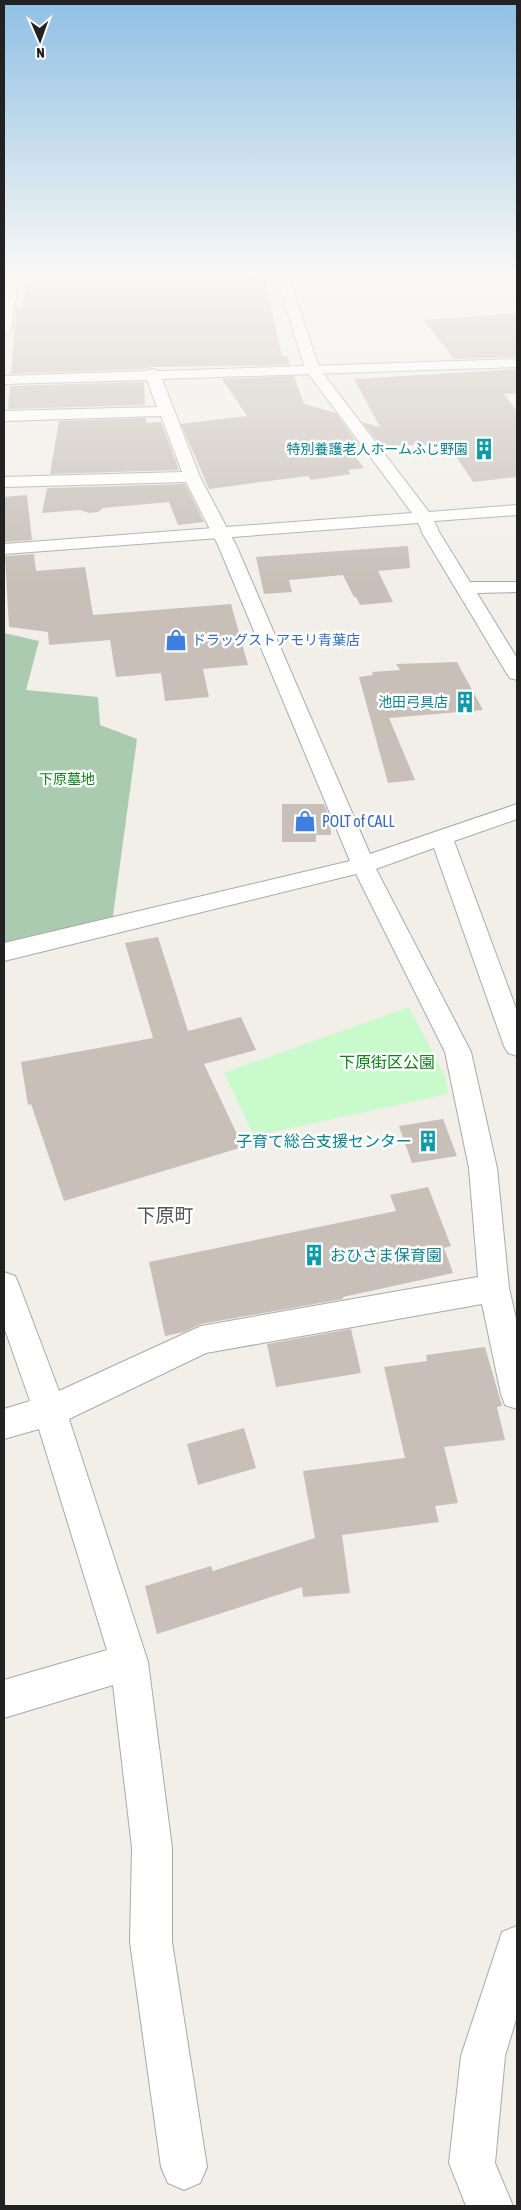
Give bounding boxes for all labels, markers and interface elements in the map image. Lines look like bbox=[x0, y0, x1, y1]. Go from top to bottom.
north arrow bbox=[15, 15, 65, 65]
text: N bbox=[36, 45, 45, 61]
building icon: 特別養護老人ホームふじ野園 bbox=[471, 436, 497, 462]
place label: 特別養護老人ホームふじ野園 bbox=[286, 441, 468, 457]
shop icon: ドラッグストアモリ青葉店 bbox=[163, 627, 189, 653]
place label: ドラッグストアモリ青葉店 bbox=[192, 632, 360, 648]
building icon: 池田弓具店 bbox=[452, 689, 478, 715]
place label: 池田弓具店 bbox=[378, 694, 448, 710]
park label: 下原墓地 bbox=[39, 771, 95, 787]
shop icon: POLT of CALL bbox=[292, 808, 318, 834]
place label: POLT of CALL bbox=[322, 812, 396, 830]
park label: 下原街区公園 bbox=[339, 1053, 435, 1071]
building icon: 子育て総合支援センター bbox=[415, 1128, 441, 1154]
place label: 子育て総合支援センター bbox=[236, 1132, 412, 1150]
district label: 下原町 bbox=[136, 1204, 194, 1226]
building icon: おひさま保育園 bbox=[301, 1242, 327, 1268]
place label: おひさま保育園 bbox=[330, 1246, 442, 1264]

